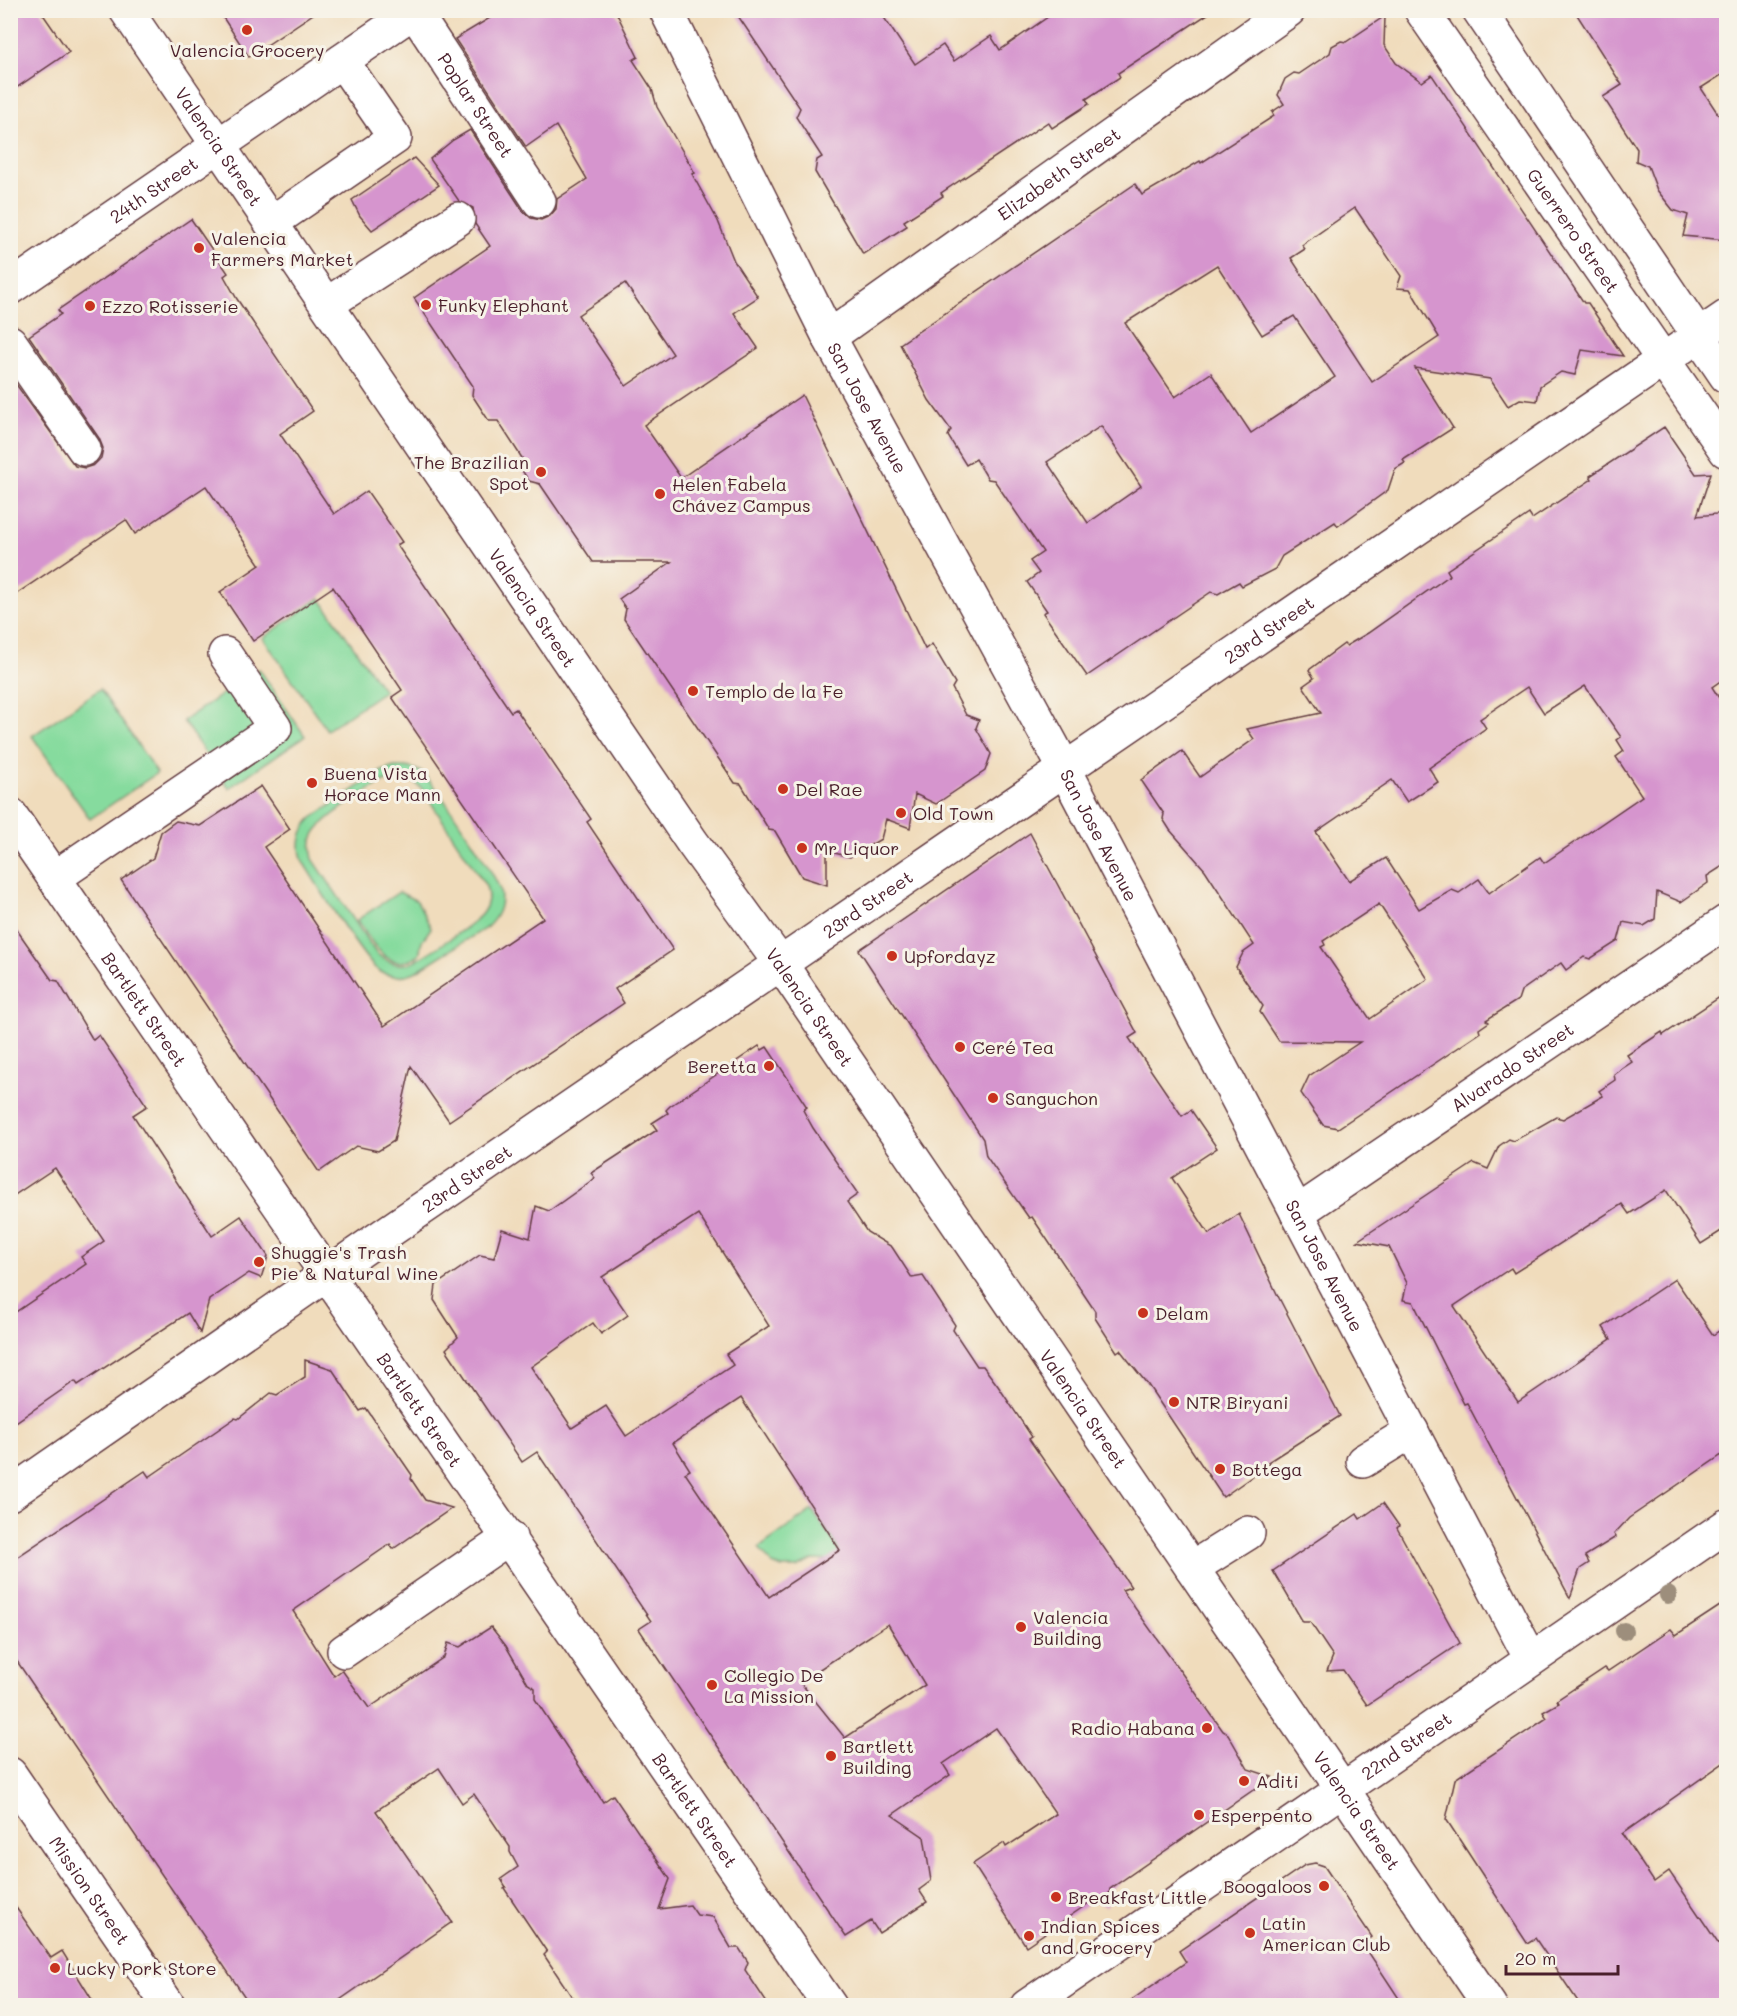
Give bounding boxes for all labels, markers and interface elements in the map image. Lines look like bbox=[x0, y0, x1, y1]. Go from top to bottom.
marker: Valencia Grocery bbox=[240, 23, 254, 37]
place label: Valencia Grocery bbox=[170, 38, 324, 62]
street label: Poplar Street bbox=[433, 48, 519, 162]
street label: Valencia Street bbox=[170, 82, 268, 211]
street label: Elizabeth Street bbox=[993, 122, 1125, 226]
street label: 24th Street bbox=[105, 151, 202, 228]
street label: Guerrero Street bbox=[1522, 163, 1625, 297]
place label: Valencia Farmers Market bbox=[211, 226, 354, 271]
marker: Valencia Farmers Market bbox=[192, 241, 206, 255]
place label: Funky Elephant bbox=[438, 293, 569, 317]
place label: Ezzo Rotisserie bbox=[102, 294, 239, 318]
marker: Funky Elephant bbox=[419, 298, 433, 312]
marker: Ezzo Rotisserie bbox=[83, 299, 97, 313]
street label: San Jose Avenue bbox=[822, 338, 913, 477]
place label: The Brazilian Spot bbox=[414, 450, 529, 495]
marker: The Brazilian Spot bbox=[534, 465, 548, 479]
place label: Helen Fabela Chávez Campus bbox=[672, 472, 811, 517]
marker: Helen Fabela Chávez Campus bbox=[653, 487, 667, 501]
street label: Valencia Street bbox=[484, 544, 582, 672]
street label: 23rd Street bbox=[1219, 590, 1319, 669]
place label: Templo de la Fe bbox=[705, 679, 844, 703]
marker: Templo de la Fe bbox=[686, 684, 700, 698]
place label: Buena Vista Horace Mann bbox=[324, 761, 441, 806]
street label: San Jose Avenue bbox=[1055, 765, 1144, 905]
marker: Buena Vista Horace Mann bbox=[305, 776, 319, 790]
place label: Del Rae bbox=[795, 777, 863, 801]
marker: Del Rae bbox=[776, 782, 790, 796]
place label: Old Town bbox=[913, 801, 994, 825]
marker: Old Town bbox=[894, 806, 908, 820]
place label: Mr Liquor bbox=[814, 836, 899, 860]
marker: Mr Liquor bbox=[795, 841, 809, 855]
street label: 23rd Street bbox=[818, 865, 917, 943]
street label: Valencia Street bbox=[761, 943, 859, 1071]
place label: Upfordayz bbox=[904, 944, 996, 968]
street label: Bartlett Street bbox=[96, 947, 192, 1071]
marker: Upfordayz bbox=[885, 949, 899, 963]
street label: Alvarado Street bbox=[1446, 1017, 1578, 1117]
place label: Ceré Tea bbox=[972, 1035, 1054, 1059]
marker: Ceré Tea bbox=[953, 1040, 967, 1054]
place label: Beretta bbox=[687, 1054, 757, 1078]
marker: Beretta bbox=[762, 1059, 776, 1073]
place label: Sanguchon bbox=[1005, 1086, 1098, 1110]
marker: Sanguchon bbox=[986, 1091, 1000, 1105]
street label: 23rd Street bbox=[417, 1139, 516, 1218]
street label: San Jose Avenue bbox=[1280, 1195, 1369, 1336]
place label: Shuggie's Trash Pie & Natural Wine bbox=[271, 1240, 438, 1285]
marker: Shuggie's Trash Pie & Natural Wine bbox=[252, 1255, 266, 1269]
place label: Delam bbox=[1155, 1301, 1209, 1325]
marker: Delam bbox=[1136, 1306, 1150, 1320]
street label: Valencia Street bbox=[1034, 1344, 1132, 1473]
street label: Bartlett Street bbox=[372, 1348, 468, 1472]
place label: NTR Biryani bbox=[1186, 1390, 1288, 1414]
marker: NTR Biryani bbox=[1167, 1395, 1181, 1409]
place label: Bottega bbox=[1232, 1457, 1303, 1481]
marker: Bottega bbox=[1213, 1462, 1227, 1476]
place label: Valencia Building bbox=[1033, 1605, 1109, 1650]
marker: Valencia Building bbox=[1014, 1620, 1028, 1634]
place label: Collegio De La Mission bbox=[724, 1663, 824, 1708]
marker: Collegio De La Mission bbox=[705, 1678, 719, 1692]
street label: 22nd Street bbox=[1356, 1706, 1456, 1785]
place label: Radio Habana bbox=[1071, 1716, 1195, 1740]
marker: Radio Habana bbox=[1200, 1721, 1214, 1735]
place label: Bartlett Building bbox=[843, 1734, 914, 1779]
street label: Valencia Street bbox=[1308, 1746, 1406, 1875]
street label: Bartlett Street bbox=[647, 1748, 743, 1872]
marker: Bartlett Building bbox=[824, 1749, 838, 1763]
place label: Aditi bbox=[1256, 1769, 1299, 1793]
marker: Aditi bbox=[1237, 1774, 1251, 1788]
place label: Esperpento bbox=[1211, 1803, 1312, 1827]
marker: Esperpento bbox=[1192, 1808, 1206, 1822]
street label: Mission Street bbox=[44, 1831, 135, 1949]
place label: Boogaloos bbox=[1223, 1874, 1312, 1898]
marker: Boogaloos bbox=[1317, 1879, 1331, 1893]
place label: Breakfast Little bbox=[1068, 1885, 1207, 1909]
marker: Breakfast Little bbox=[1049, 1890, 1063, 1904]
place label: Latin American Club bbox=[1262, 1911, 1391, 1956]
place label: Indian Spices and Grocery bbox=[1041, 1914, 1160, 1959]
marker: Latin American Club bbox=[1243, 1926, 1257, 1940]
marker: Indian Spices and Grocery bbox=[1022, 1929, 1036, 1943]
scale bar bbox=[1506, 1938, 1618, 1976]
text: 20 m bbox=[1515, 1946, 1556, 1970]
place label: Lucky Pork Store bbox=[67, 1956, 217, 1980]
marker: Lucky Pork Store bbox=[48, 1961, 62, 1975]

